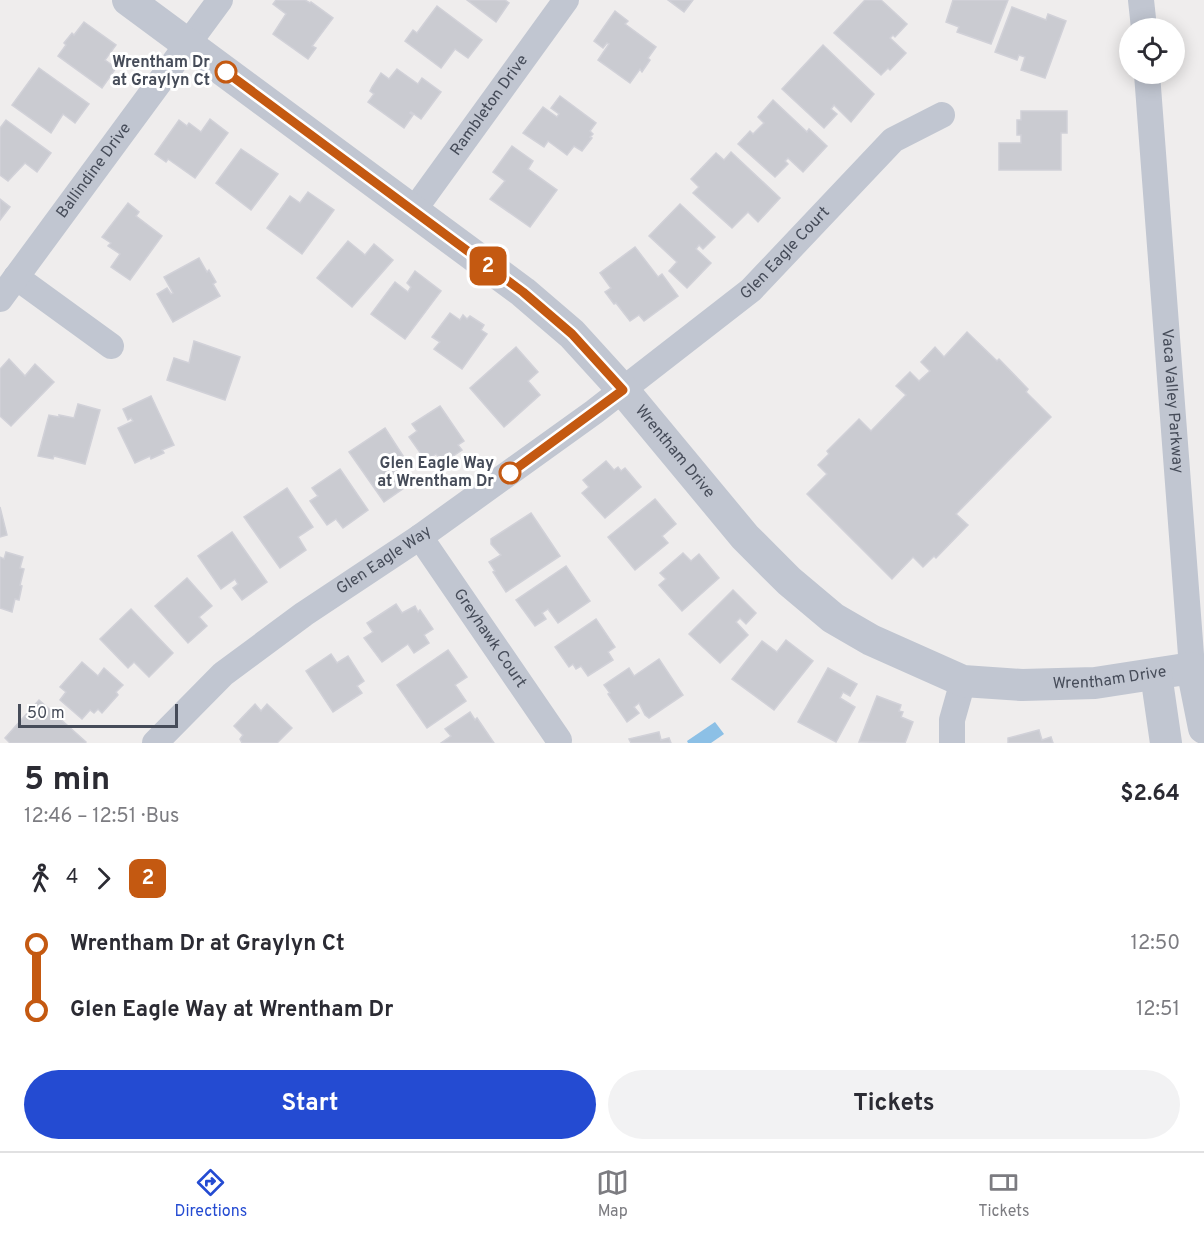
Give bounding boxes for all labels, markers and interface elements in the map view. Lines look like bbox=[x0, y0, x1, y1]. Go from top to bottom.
map controls bbox=[1119, 18, 1185, 84]
button: locate bbox=[1119, 18, 1185, 84]
street label: Rambleton Drive bbox=[446, 51, 533, 160]
place label: Wrentham Dr at Graylyn Ct bbox=[112, 53, 210, 91]
marker: Wrentham Dr at Graylyn Ct bbox=[215, 61, 237, 83]
street label: Ballindine Drive bbox=[53, 119, 136, 223]
street label: Glen Eagle Court bbox=[736, 203, 834, 305]
line badge: 2 bbox=[468, 246, 508, 286]
text: 2 bbox=[482, 253, 494, 280]
street label: Vaca Valley Parkway bbox=[1156, 328, 1187, 474]
street label: Wrentham Drive bbox=[630, 401, 719, 502]
place label: Glen Eagle Way at Wrentham Dr bbox=[377, 454, 494, 492]
marker: Glen Eagle Way at Wrentham Dr bbox=[499, 462, 521, 484]
street label: Glen Eagle Way bbox=[333, 522, 436, 600]
street label: Greyhawk Court bbox=[449, 585, 530, 692]
street label: Wrentham Drive bbox=[1052, 662, 1168, 694]
scale bar bbox=[18, 701, 178, 728]
text: 50 m bbox=[27, 704, 65, 724]
text: 5 min bbox=[24, 760, 110, 802]
text: $2.64 bbox=[1120, 781, 1180, 808]
text: 12:46 – 12:51 · Bus bbox=[24, 804, 179, 830]
icon: walk bbox=[24, 862, 57, 895]
icon: forward bbox=[87, 862, 120, 895]
text: 4 bbox=[66, 865, 78, 891]
text: 2 bbox=[141, 865, 154, 892]
text: Wrentham Dr at Graylyn Ct bbox=[70, 931, 345, 958]
text: 12:50 bbox=[1131, 931, 1180, 957]
text: Glen Eagle Way at Wrentham Dr bbox=[70, 997, 393, 1024]
text: 12:51 bbox=[1136, 997, 1180, 1023]
button: Start bbox=[24, 1070, 596, 1139]
button: Tickets bbox=[608, 1070, 1180, 1139]
tab: Directions bbox=[175, 1166, 247, 1222]
tab: Map bbox=[596, 1166, 629, 1222]
tab: Tickets bbox=[978, 1166, 1029, 1222]

